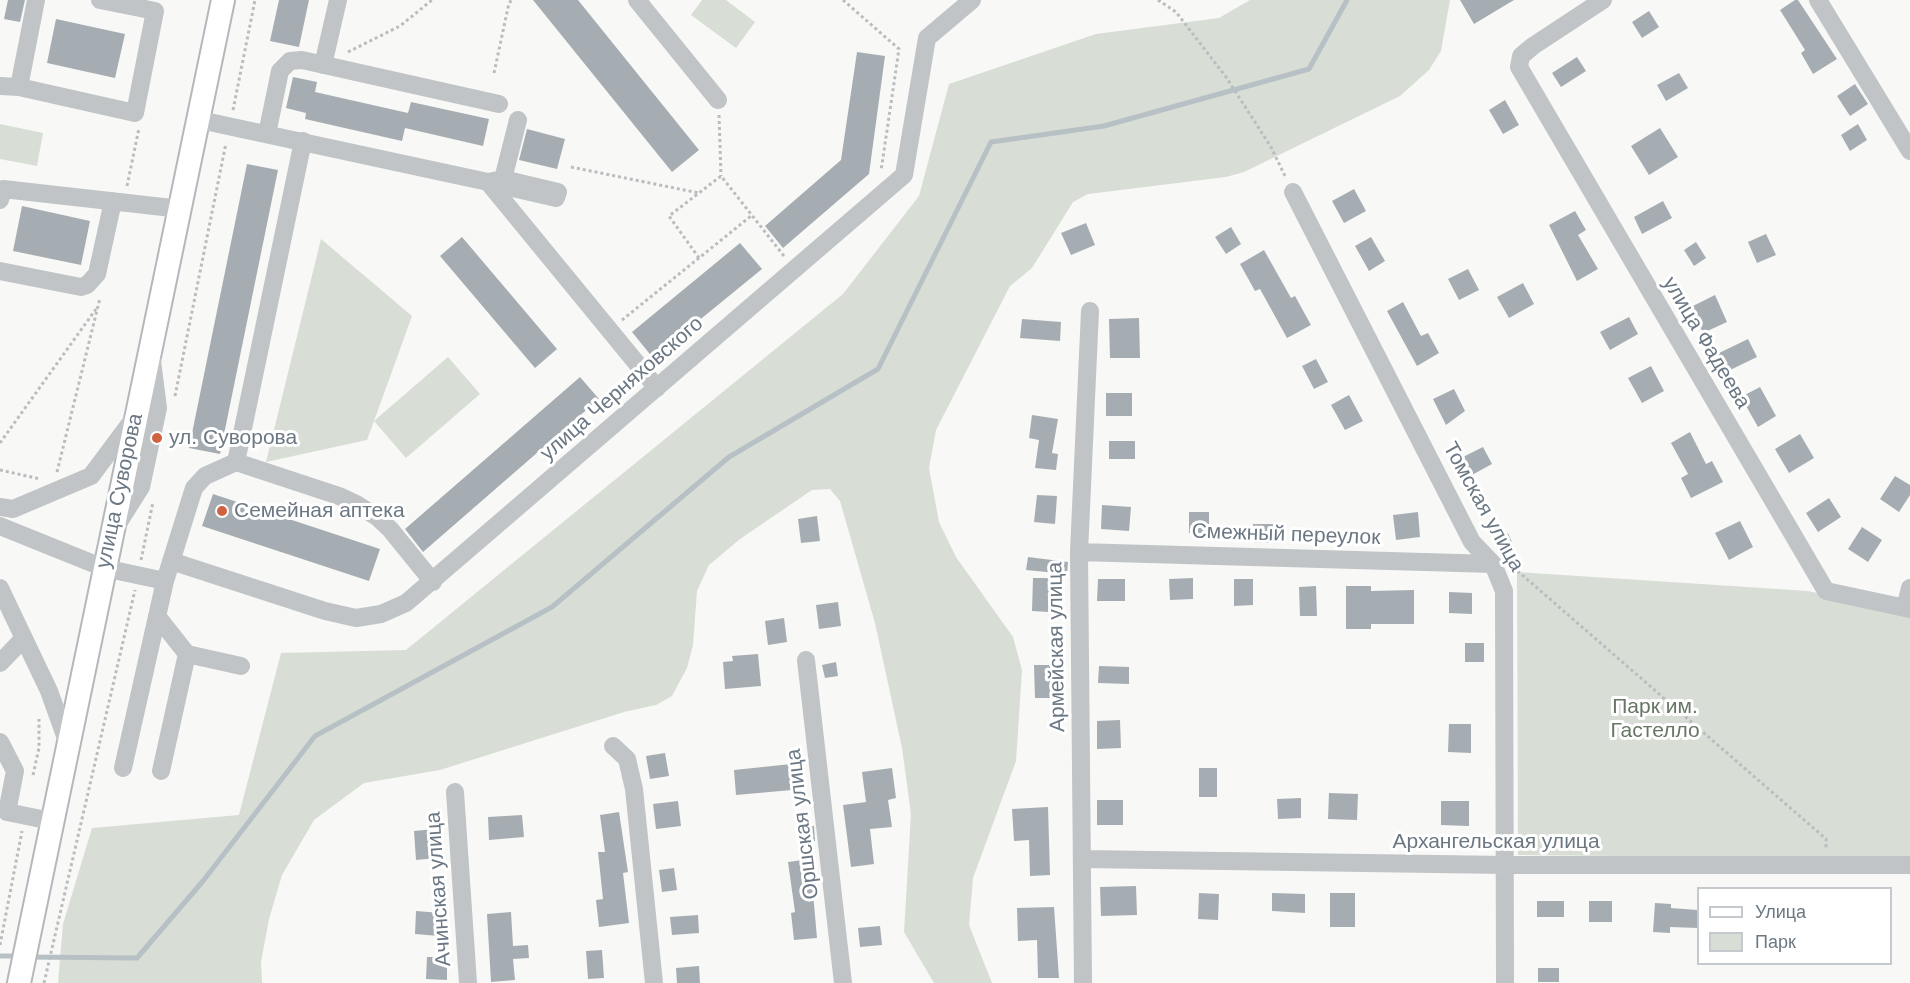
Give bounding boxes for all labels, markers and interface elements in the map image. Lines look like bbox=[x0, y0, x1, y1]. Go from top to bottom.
street label: улица Фадеева bbox=[1657, 272, 1755, 414]
street label: улица Черняховского bbox=[536, 312, 708, 466]
street label: улица Суворова bbox=[91, 411, 149, 571]
place label: ул. Суворова bbox=[169, 425, 297, 451]
marker: ул. Суворова bbox=[150, 431, 164, 445]
street label: Томская улица bbox=[1437, 438, 1529, 576]
place label: Семейная аптека bbox=[234, 498, 405, 524]
marker: Семейная аптека bbox=[215, 504, 229, 518]
street label: Смежный переулок bbox=[1191, 519, 1381, 551]
street label: Армейская улица bbox=[1043, 562, 1071, 732]
park label: Парк им. Гастелло bbox=[1610, 694, 1700, 744]
street label: Оршская улица bbox=[781, 747, 825, 901]
street label: Ачинская улица bbox=[421, 811, 457, 967]
street label: Архангельская улица bbox=[1392, 829, 1600, 855]
legend bbox=[1697, 887, 1892, 965]
text: Улица bbox=[1755, 902, 1806, 922]
text: Парк bbox=[1755, 932, 1796, 952]

